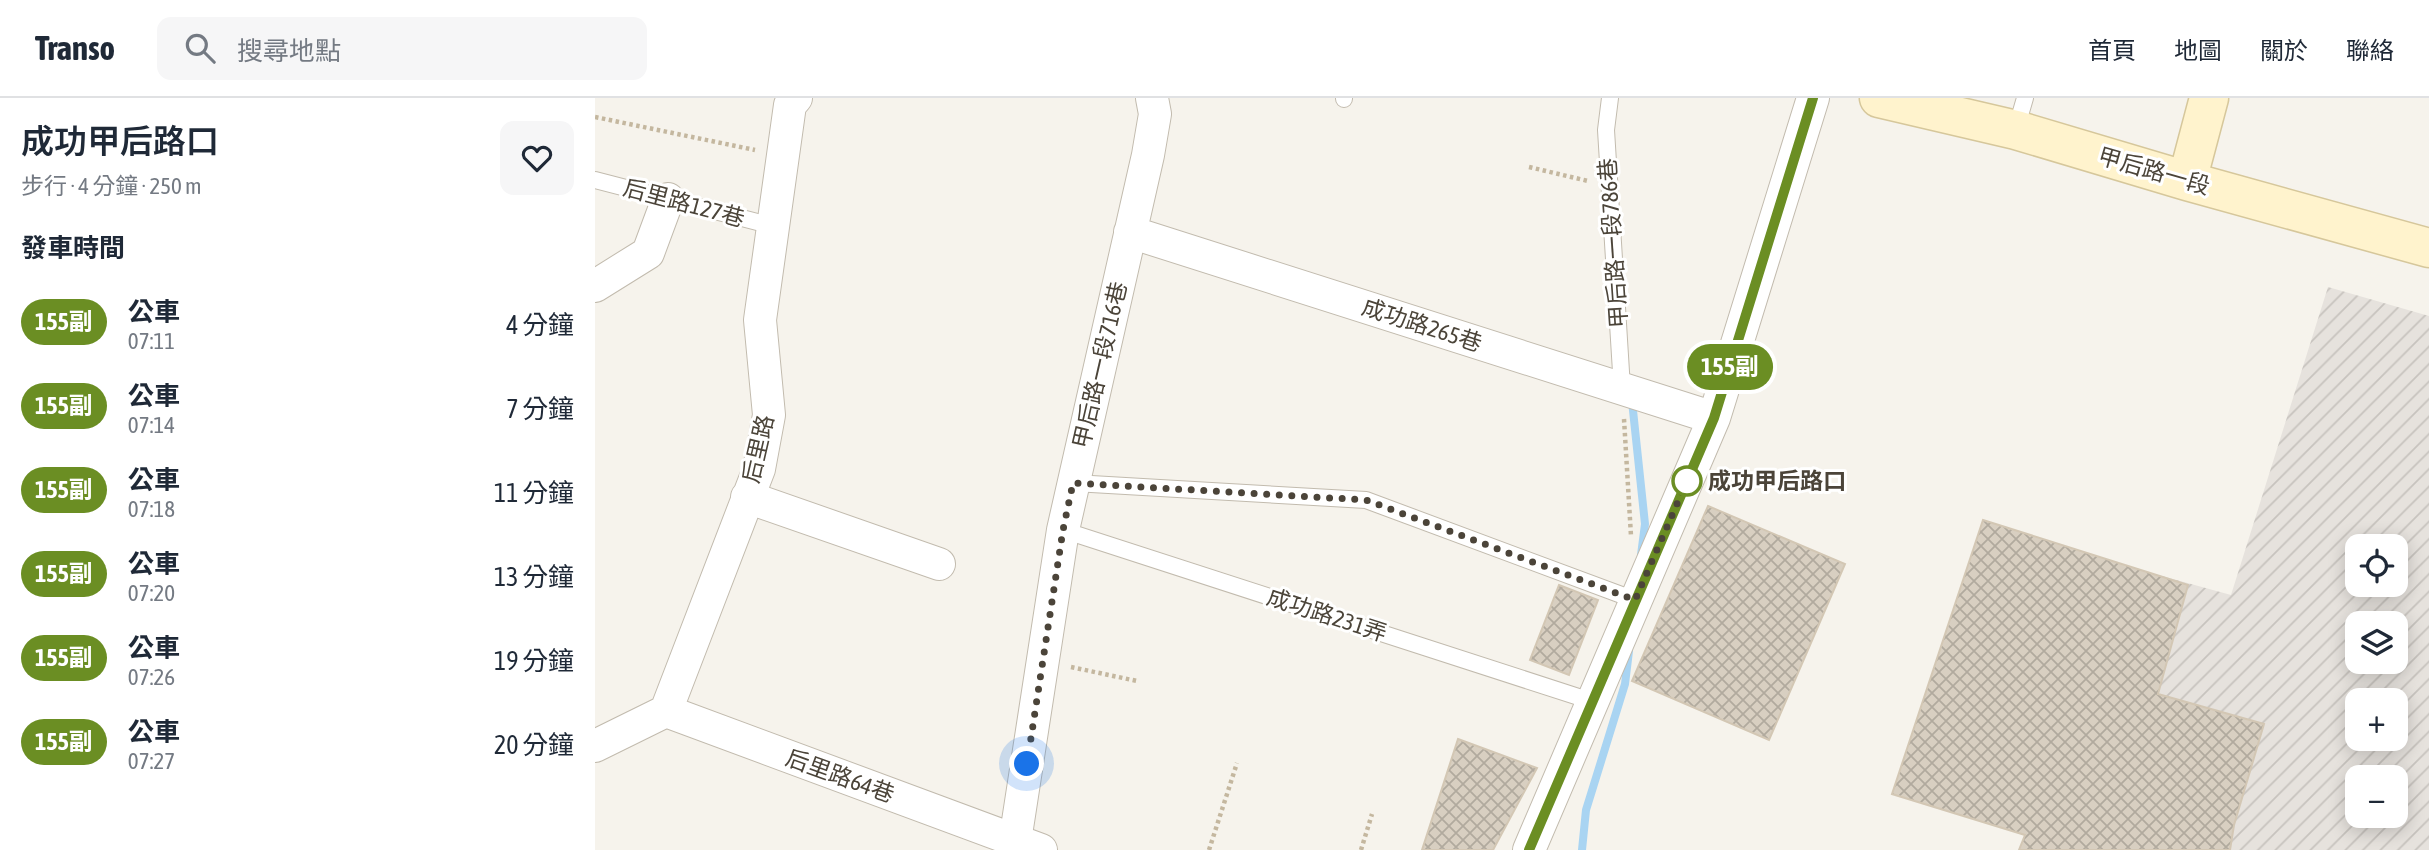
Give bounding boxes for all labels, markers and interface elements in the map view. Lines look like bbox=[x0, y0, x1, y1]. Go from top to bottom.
search box bbox=[157, 17, 647, 80]
text: Transo bbox=[35, 29, 115, 67]
icon: search bbox=[181, 29, 219, 67]
text: 搜尋地點 bbox=[237, 36, 341, 66]
text: 首頁 bbox=[2088, 37, 2136, 64]
text: 地圖 bbox=[2174, 37, 2222, 64]
text: 關於 bbox=[2260, 37, 2308, 64]
text: 聯絡 bbox=[2346, 37, 2394, 64]
button: heart bbox=[500, 121, 574, 195]
text: 成功甲后路口 bbox=[21, 122, 219, 160]
street label: 甲后路一段 bbox=[2095, 143, 2213, 199]
street label: 甲后路一段786巷 bbox=[1594, 157, 1632, 329]
text: 步行 · 4 分鐘 · 250 m bbox=[21, 173, 202, 199]
street label: 后里路127巷 bbox=[621, 174, 747, 232]
text: 發車時間 bbox=[21, 233, 125, 263]
street label: 甲后路一段716巷 bbox=[1068, 279, 1132, 451]
street label: 成功路265巷 bbox=[1359, 293, 1485, 357]
text: 公車 bbox=[128, 297, 180, 327]
text: 155副 bbox=[35, 308, 93, 335]
text: 4 分鐘 bbox=[506, 310, 574, 340]
text: 07:11 bbox=[128, 328, 175, 354]
line badge: 155副 bbox=[1681, 344, 1779, 390]
text: 155副 bbox=[1701, 353, 1759, 380]
text: 公車 bbox=[128, 381, 180, 411]
text: 155副 bbox=[35, 392, 93, 419]
text: 7 分鐘 bbox=[506, 394, 574, 424]
text: 07:14 bbox=[128, 412, 175, 438]
street label: 后里路 bbox=[738, 412, 778, 486]
text: 公車 bbox=[128, 465, 180, 495]
marker: 成功甲后路口 bbox=[1672, 466, 1702, 496]
place label: 成功甲后路口 bbox=[1708, 468, 1846, 494]
text: 155副 bbox=[35, 476, 93, 503]
text: 11 分鐘 bbox=[494, 478, 574, 508]
text: 07:18 bbox=[128, 496, 175, 522]
map controls bbox=[2345, 534, 2408, 828]
button: locate bbox=[2345, 534, 2408, 597]
text: 公車 bbox=[128, 549, 180, 579]
text: 155副 bbox=[35, 560, 93, 587]
text: 13 分鐘 bbox=[494, 562, 574, 592]
text: 07:20 bbox=[128, 580, 175, 606]
street label: 成功路231弄 bbox=[1264, 583, 1390, 647]
button: layers bbox=[2345, 611, 2408, 674]
text: 公車 bbox=[128, 633, 180, 663]
text: 155副 bbox=[35, 644, 93, 671]
text: 19 分鐘 bbox=[494, 646, 574, 676]
text: 07:26 bbox=[128, 664, 175, 690]
button: + bbox=[2345, 688, 2408, 751]
text: 公車 bbox=[128, 717, 180, 747]
text: 155副 bbox=[35, 728, 93, 755]
text: 20 分鐘 bbox=[494, 730, 574, 760]
street label: 后里路64巷 bbox=[782, 744, 898, 808]
your location bbox=[1009, 746, 1044, 781]
text: 07:27 bbox=[128, 748, 175, 774]
button: − bbox=[2345, 765, 2408, 828]

